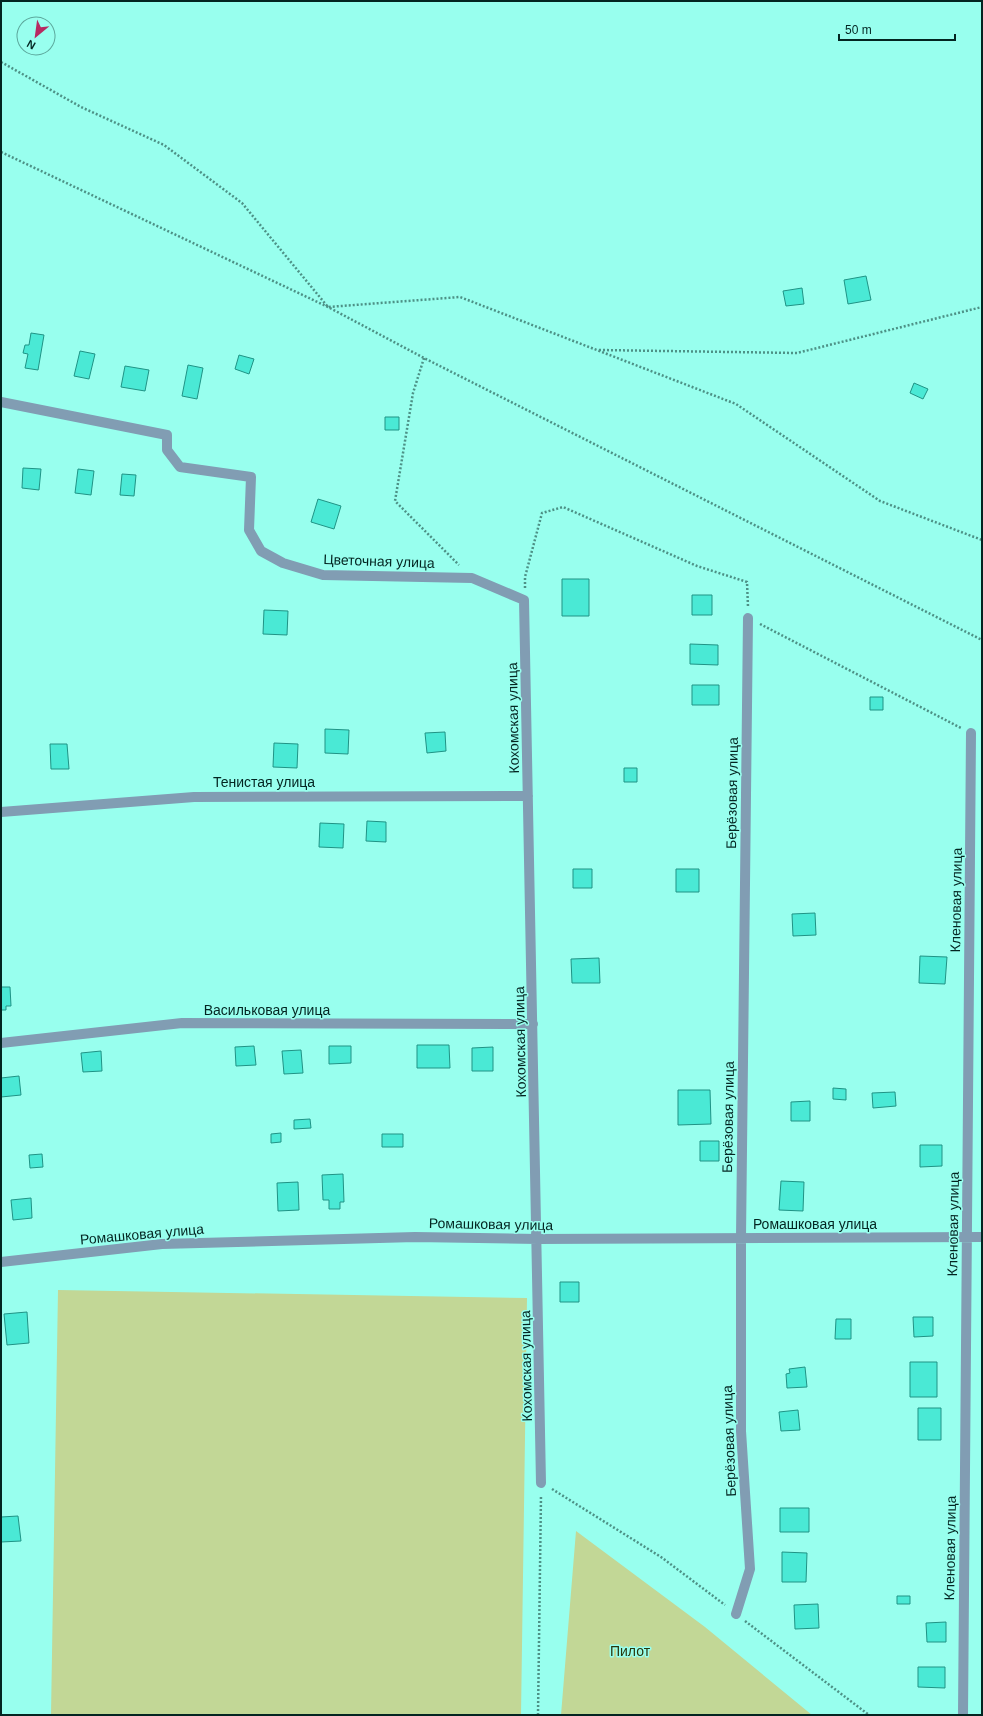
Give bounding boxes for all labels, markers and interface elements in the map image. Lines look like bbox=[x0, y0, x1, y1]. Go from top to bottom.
north arrow bbox=[16, 16, 56, 56]
scale bar bbox=[839, 16, 955, 42]
text: 50 m bbox=[845, 23, 872, 37]
text: N bbox=[25, 38, 38, 52]
street label: Цветочная улица bbox=[323, 551, 435, 571]
street label: Кохомская улица bbox=[504, 662, 522, 774]
street label: Берёзовая улица bbox=[723, 737, 741, 849]
street label: Тенистая улица bbox=[213, 774, 315, 790]
street label: Кленовая улица bbox=[947, 847, 965, 952]
street label: Кохомская улица bbox=[511, 986, 529, 1098]
street label: Васильковая улица bbox=[204, 1002, 330, 1018]
street label: Берёзовая улица bbox=[719, 1061, 737, 1173]
street label: Кленовая улица bbox=[944, 1171, 962, 1276]
street label: Ромашковая улица bbox=[429, 1215, 553, 1233]
street label: Ромашковая улица bbox=[753, 1216, 877, 1232]
street label: Ромашковая улица bbox=[79, 1221, 205, 1247]
street label: Кохомская улица bbox=[517, 1310, 535, 1422]
street label: Берёзовая улица bbox=[719, 1385, 739, 1497]
street label: Кленовая улица bbox=[941, 1495, 959, 1600]
park label: Пилот bbox=[610, 1643, 651, 1659]

